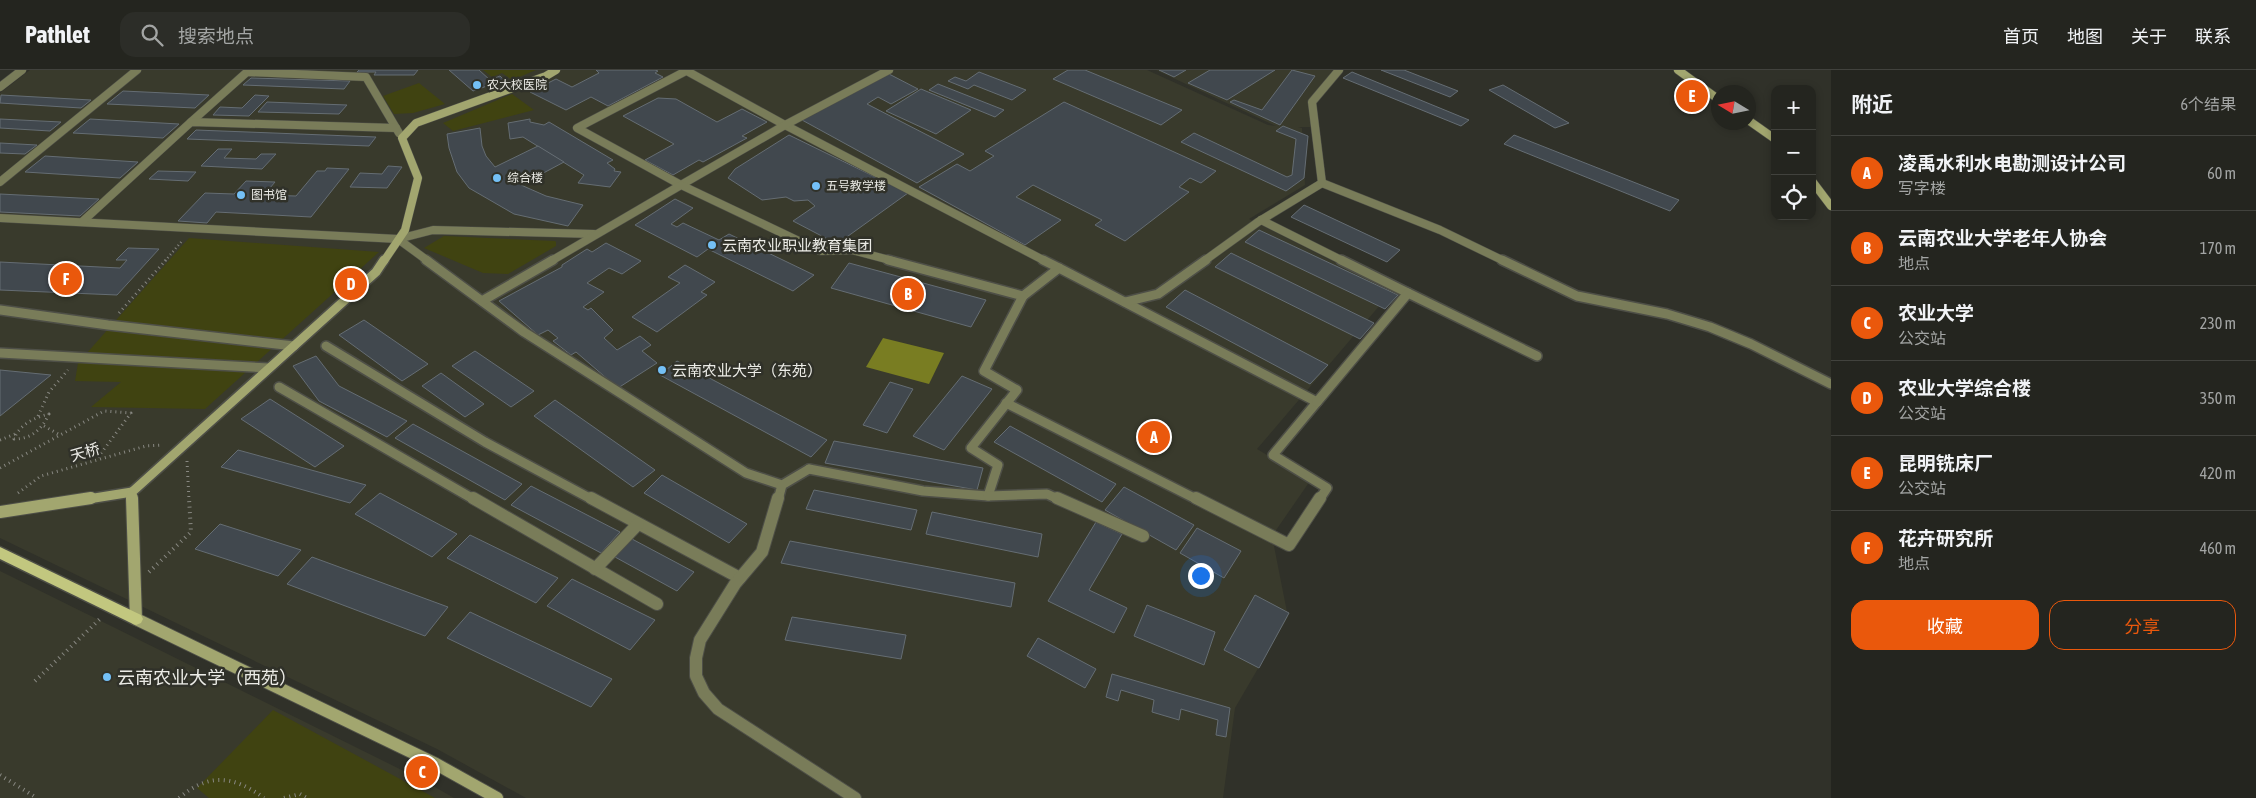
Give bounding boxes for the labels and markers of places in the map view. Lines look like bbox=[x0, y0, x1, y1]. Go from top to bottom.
pin: E bbox=[1676, 77, 1708, 115]
place label: 农大校医院 bbox=[487, 78, 547, 92]
marker: 农大校医院 bbox=[471, 79, 483, 91]
place label: 综合楼 bbox=[507, 171, 543, 185]
marker: 综合楼 bbox=[491, 172, 503, 184]
place label: 五号教学楼 bbox=[826, 179, 886, 193]
marker: 五号教学楼 bbox=[810, 180, 822, 192]
place label: 图书馆 bbox=[251, 188, 287, 202]
marker: 图书馆 bbox=[235, 189, 247, 201]
place label: 云南农业职业教育集团 bbox=[722, 237, 872, 254]
marker: 云南农业职业教育集团 bbox=[706, 239, 718, 251]
pin: F bbox=[50, 260, 82, 298]
pin: D bbox=[335, 265, 367, 303]
pin: B bbox=[892, 275, 924, 313]
place label: 云南农业大学（东苑） bbox=[672, 362, 822, 379]
marker: 云南农业大学（东苑） bbox=[656, 364, 668, 376]
pin: A bbox=[1138, 418, 1170, 456]
place label: 云南农业大学（西苑） bbox=[117, 667, 297, 688]
marker: 云南农业大学（西苑） bbox=[101, 671, 113, 683]
pin: C bbox=[406, 753, 438, 791]

